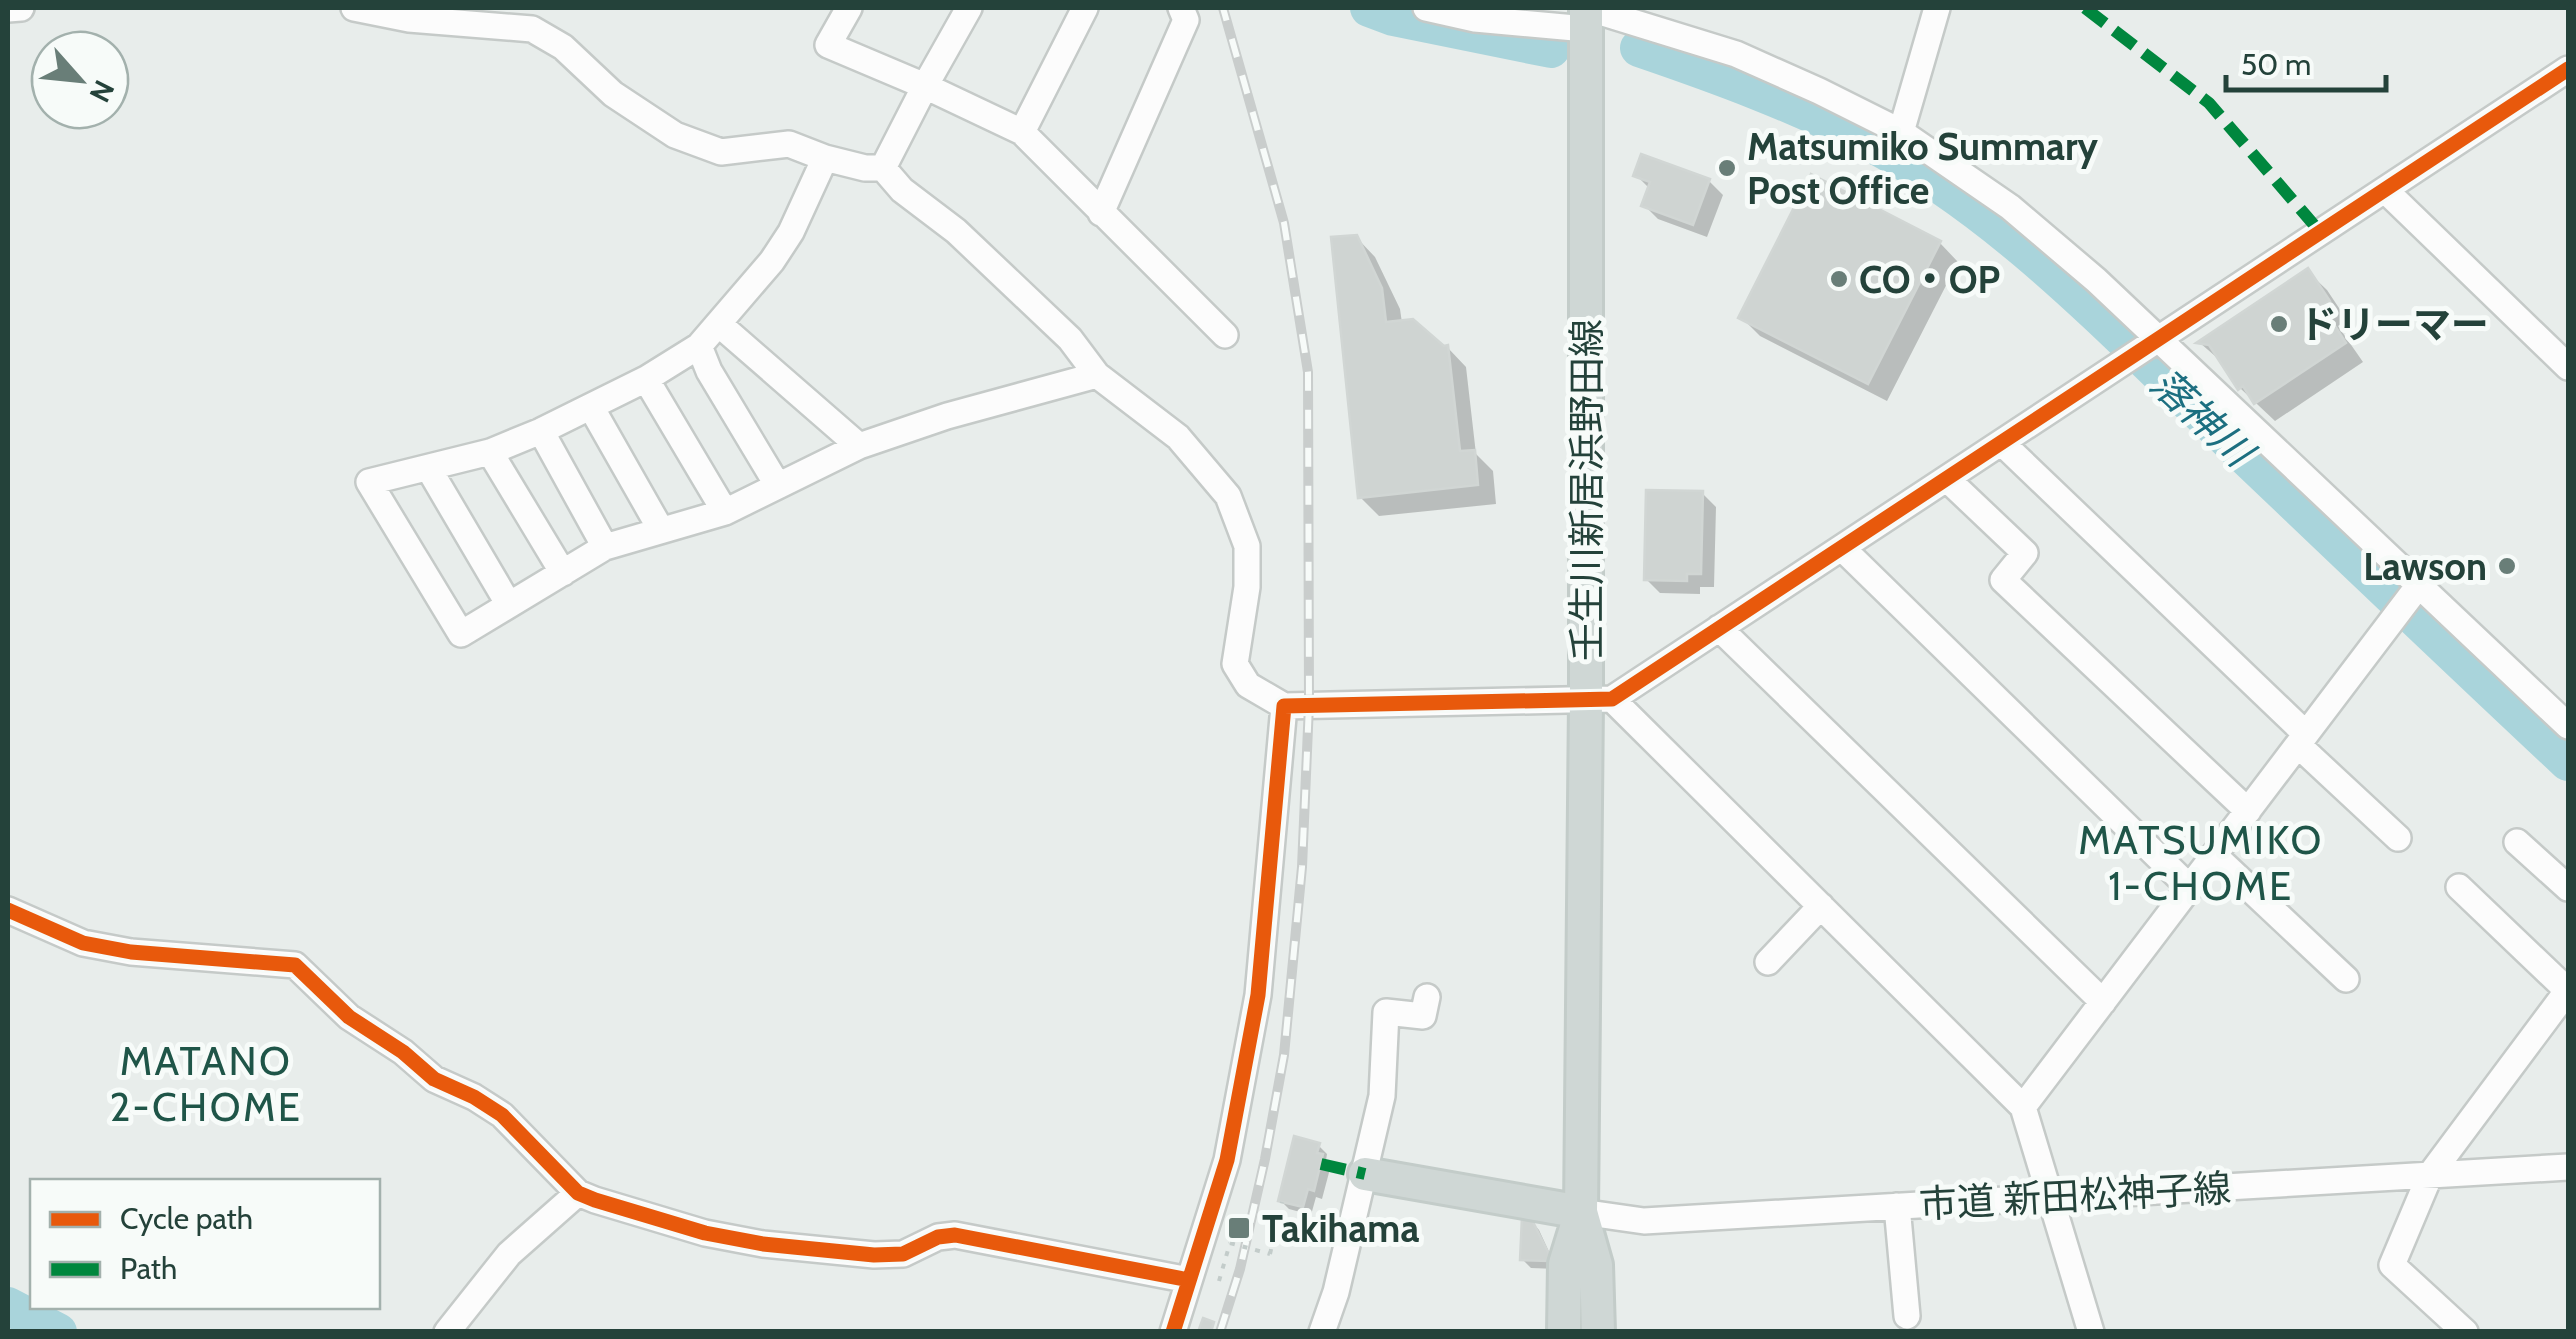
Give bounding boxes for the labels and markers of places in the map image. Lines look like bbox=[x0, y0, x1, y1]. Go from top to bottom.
place label: Matsumiko Summary Post Office bbox=[1747, 123, 2098, 214]
marker: Matsumiko Summary Post Office bbox=[1716, 157, 1738, 179]
place label: CO・OP bbox=[1859, 256, 2000, 303]
marker: CO・OP bbox=[1828, 268, 1850, 290]
place label: ドリーマー bbox=[2299, 301, 2489, 348]
marker: ドリーマー bbox=[2268, 313, 2290, 335]
place label: Lawson bbox=[2363, 543, 2487, 590]
marker: Lawson bbox=[2496, 555, 2518, 577]
place label: Takihama bbox=[1262, 1205, 1419, 1252]
marker: Takihama bbox=[1226, 1215, 1252, 1241]

